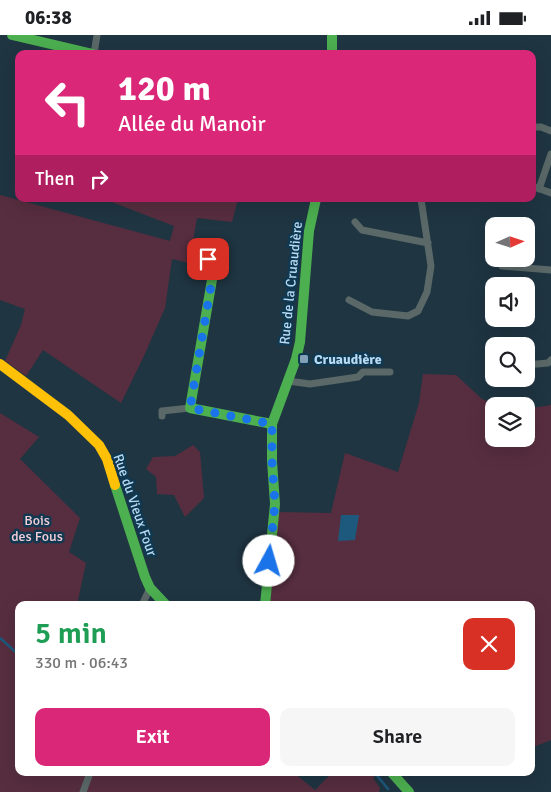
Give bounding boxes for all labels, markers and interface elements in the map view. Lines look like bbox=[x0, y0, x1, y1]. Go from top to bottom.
text: 06:38 bbox=[25, 6, 72, 30]
text: 120 m bbox=[118, 67, 211, 110]
icon: left bbox=[35, 70, 100, 135]
text: Allée du Manoir bbox=[118, 110, 266, 137]
icon: right bbox=[85, 165, 113, 193]
text: Then bbox=[35, 167, 75, 191]
north arrow bbox=[485, 217, 535, 267]
map controls bbox=[485, 217, 535, 447]
street label: Rue de la Cruaudière bbox=[276, 221, 306, 345]
pin bbox=[187, 238, 229, 280]
icon: arrive bbox=[194, 245, 222, 273]
button: sound bbox=[485, 277, 535, 327]
button: search bbox=[485, 337, 535, 387]
place label: Cruaudière bbox=[314, 351, 382, 368]
marker: Cruaudière bbox=[298, 353, 310, 365]
button: layers bbox=[485, 397, 535, 447]
street label: Rue du Vieux Four bbox=[110, 452, 161, 559]
park label: Bois des Fous bbox=[11, 512, 63, 545]
position arrow bbox=[242, 534, 294, 586]
text: 5 min bbox=[35, 615, 107, 652]
button: close bbox=[463, 618, 515, 670]
text: 330 m · 06:43 bbox=[35, 653, 128, 673]
button: Exit bbox=[35, 708, 270, 766]
button: Share bbox=[280, 708, 515, 766]

